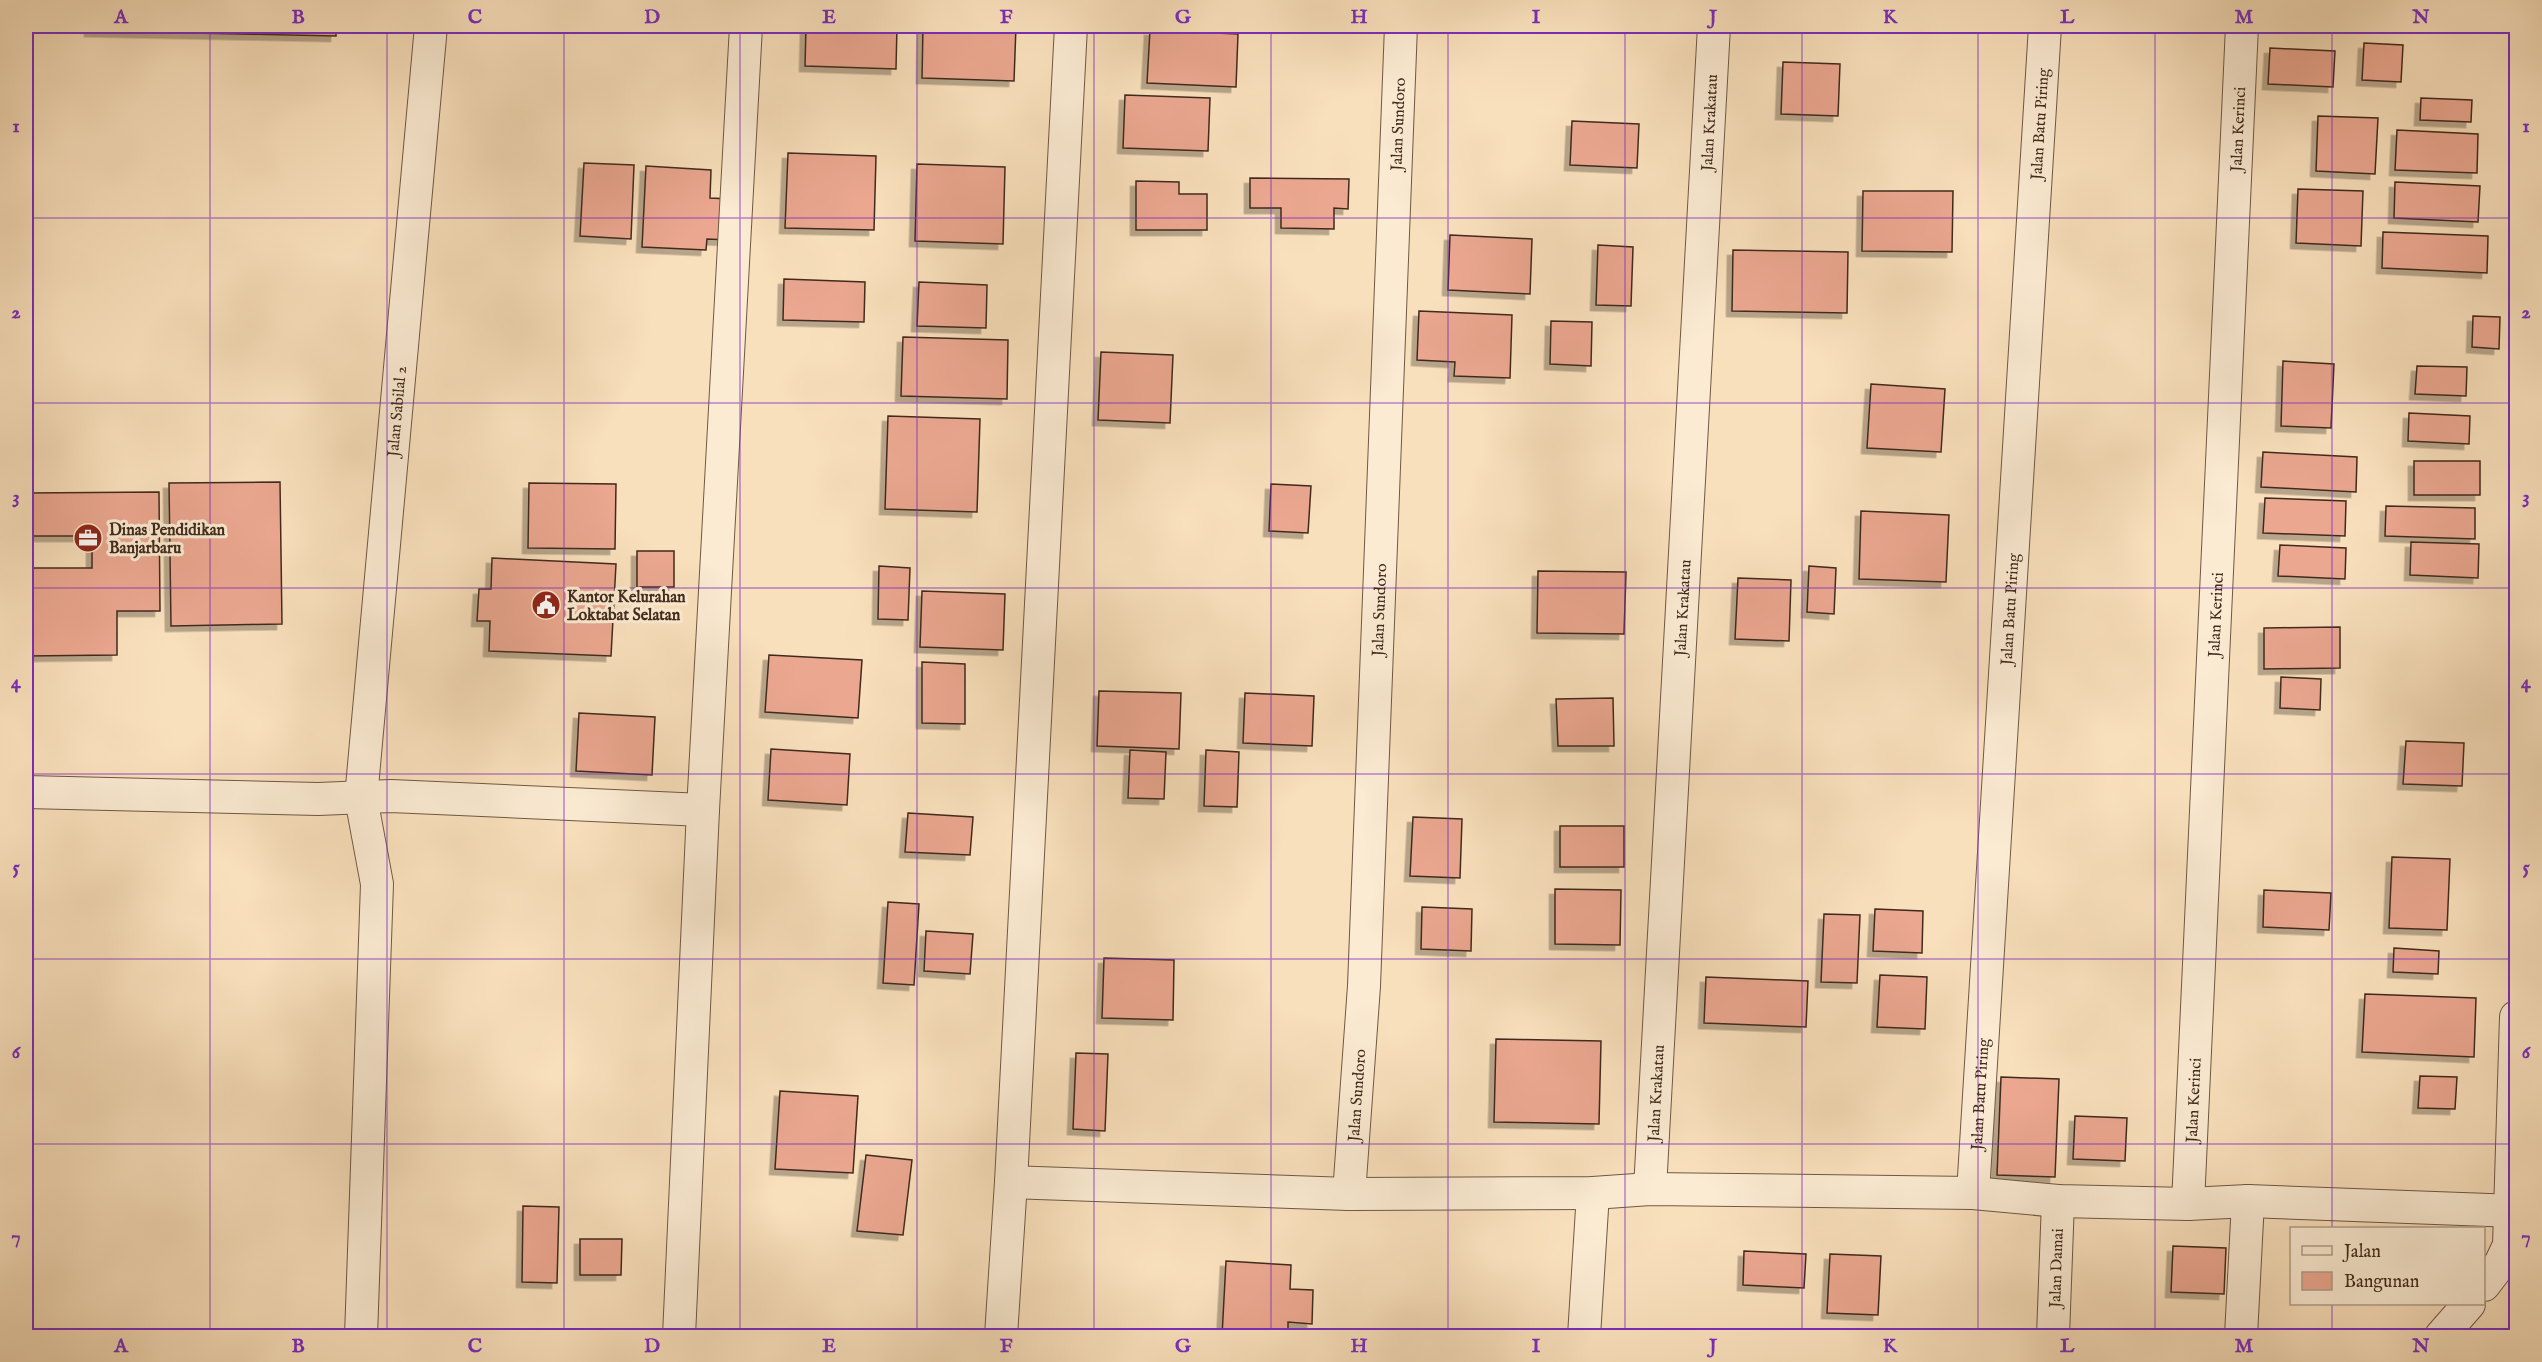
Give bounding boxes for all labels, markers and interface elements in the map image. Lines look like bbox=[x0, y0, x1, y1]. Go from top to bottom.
text: A bbox=[113, 5, 129, 30]
text: B bbox=[291, 5, 305, 30]
text: C bbox=[468, 5, 482, 30]
text: D bbox=[644, 5, 660, 30]
text: E bbox=[822, 5, 836, 30]
text: F bbox=[1000, 5, 1013, 30]
text: G bbox=[1175, 5, 1192, 30]
text: H bbox=[1350, 5, 1368, 30]
text: I bbox=[1532, 5, 1541, 30]
text: J bbox=[1706, 5, 1718, 30]
text: K bbox=[1883, 5, 1899, 30]
text: L bbox=[2060, 5, 2075, 30]
text: M bbox=[2235, 5, 2254, 30]
text: N bbox=[2411, 5, 2430, 30]
street label: Jalan Batu Piring bbox=[2027, 67, 2054, 183]
street label: Jalan Krakatau bbox=[1698, 74, 1723, 174]
street label: Jalan Sundoro bbox=[1387, 77, 1411, 173]
street label: Jalan Kerinci bbox=[2227, 86, 2251, 174]
text: 1 bbox=[12, 114, 20, 139]
text: 1 bbox=[2522, 114, 2530, 139]
text: 2 bbox=[11, 300, 21, 325]
text: 2 bbox=[2521, 300, 2531, 325]
street label: Jalan Sabilal 2 bbox=[384, 365, 412, 460]
text: 3 bbox=[12, 485, 20, 510]
text: 3 bbox=[2522, 485, 2530, 510]
place label: Dinas Pendidikan Banjarbaru bbox=[109, 521, 226, 559]
office icon: Dinas Pendidikan Banjarbaru bbox=[72, 522, 104, 554]
street label: Jalan Batu Piring bbox=[1997, 552, 2024, 668]
street label: Jalan Krakatau bbox=[1671, 559, 1697, 659]
street label: Jalan Sundoro bbox=[1369, 563, 1392, 659]
street label: Jalan Kerinci bbox=[2205, 572, 2229, 660]
place label: Kantor Kelurahan Loktabat Selatan bbox=[567, 588, 686, 626]
public building icon: Kantor Kelurahan Loktabat Selatan bbox=[530, 589, 562, 621]
text: 4 bbox=[11, 670, 22, 695]
text: 4 bbox=[2521, 670, 2532, 695]
text: 5 bbox=[12, 855, 20, 880]
text: 5 bbox=[2522, 855, 2530, 880]
street label: Jalan Batu Piring bbox=[1968, 1037, 1995, 1153]
text: 6 bbox=[12, 1040, 22, 1065]
text: 6 bbox=[2522, 1040, 2532, 1065]
street label: Jalan Krakatau bbox=[1645, 1044, 1670, 1144]
street label: Jalan Sundoro bbox=[1345, 1048, 1371, 1145]
street label: Jalan Kerinci bbox=[2183, 1057, 2207, 1145]
text: 7 bbox=[11, 1225, 21, 1250]
text: 7 bbox=[2521, 1225, 2531, 1250]
legend bbox=[2290, 1227, 2485, 1305]
street label: Jalan Damai bbox=[2046, 1228, 2069, 1310]
text: Jalan bbox=[2342, 1241, 2381, 1264]
text: Bangunan bbox=[2344, 1271, 2420, 1294]
text: A bbox=[113, 1334, 129, 1359]
text: B bbox=[291, 1334, 305, 1359]
text: C bbox=[468, 1334, 482, 1359]
text: D bbox=[644, 1334, 660, 1359]
text: E bbox=[822, 1334, 836, 1359]
text: F bbox=[1000, 1334, 1013, 1359]
text: G bbox=[1175, 1334, 1192, 1359]
text: H bbox=[1350, 1334, 1368, 1359]
text: I bbox=[1532, 1334, 1541, 1359]
text: J bbox=[1706, 1334, 1718, 1359]
text: K bbox=[1883, 1334, 1899, 1359]
text: L bbox=[2060, 1334, 2075, 1359]
text: M bbox=[2235, 1334, 2254, 1359]
text: N bbox=[2411, 1334, 2430, 1359]

